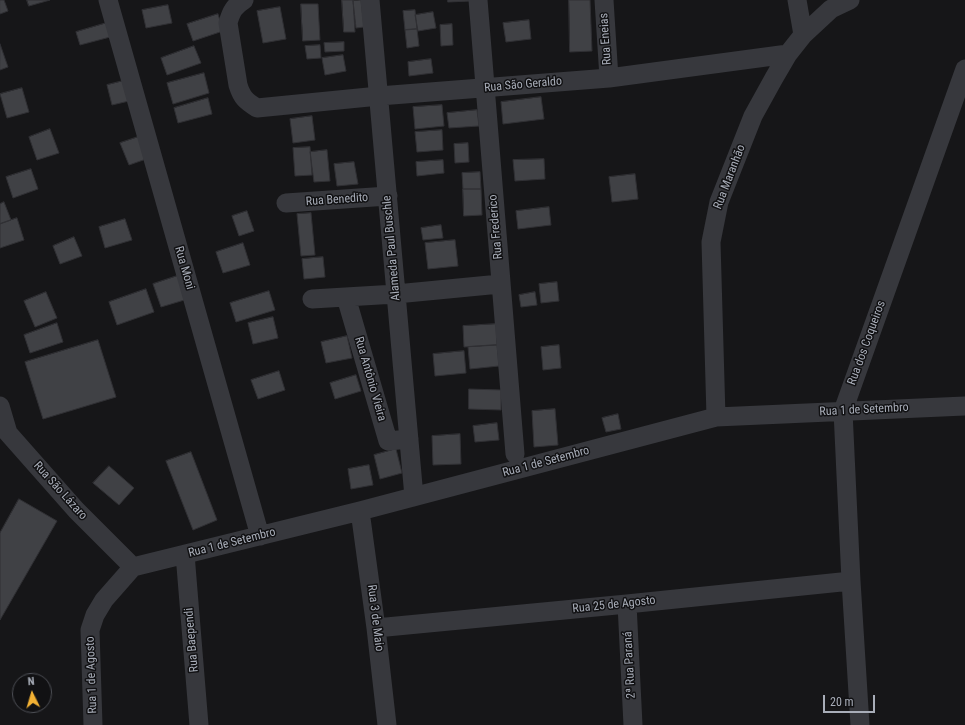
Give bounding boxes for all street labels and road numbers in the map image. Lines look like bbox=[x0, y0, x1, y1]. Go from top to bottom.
street label: Rua Eneias bbox=[597, 13, 615, 65]
street label: Rua São Geraldo bbox=[484, 74, 562, 96]
street label: Rua Maranhão bbox=[711, 143, 749, 211]
street label: Rua Benedito bbox=[305, 191, 369, 209]
street label: Rua Frederico bbox=[486, 194, 506, 260]
street label: Alameda Paul Buschle bbox=[380, 195, 404, 301]
street label: Rua Moni bbox=[171, 245, 197, 291]
street label: Rua dos Coqueiros bbox=[845, 299, 889, 387]
street label: Rua Antônio Vieira bbox=[351, 335, 389, 423]
street label: Rua 1 de Setembro bbox=[819, 400, 909, 420]
street label: Rua 1 de Setembro bbox=[501, 443, 591, 481]
street label: Rua São Lázaro bbox=[30, 459, 90, 523]
street label: Rua 1 de Setembro bbox=[187, 525, 277, 561]
street label: Rua 3 de Maio bbox=[364, 584, 386, 652]
street label: Rua 25 de Agosto bbox=[572, 593, 656, 617]
street label: Rua Baependi bbox=[182, 607, 202, 673]
street label: 2ª Rua Paraná bbox=[621, 631, 639, 699]
street label: Rua 1 de Agosto bbox=[83, 636, 101, 714]

